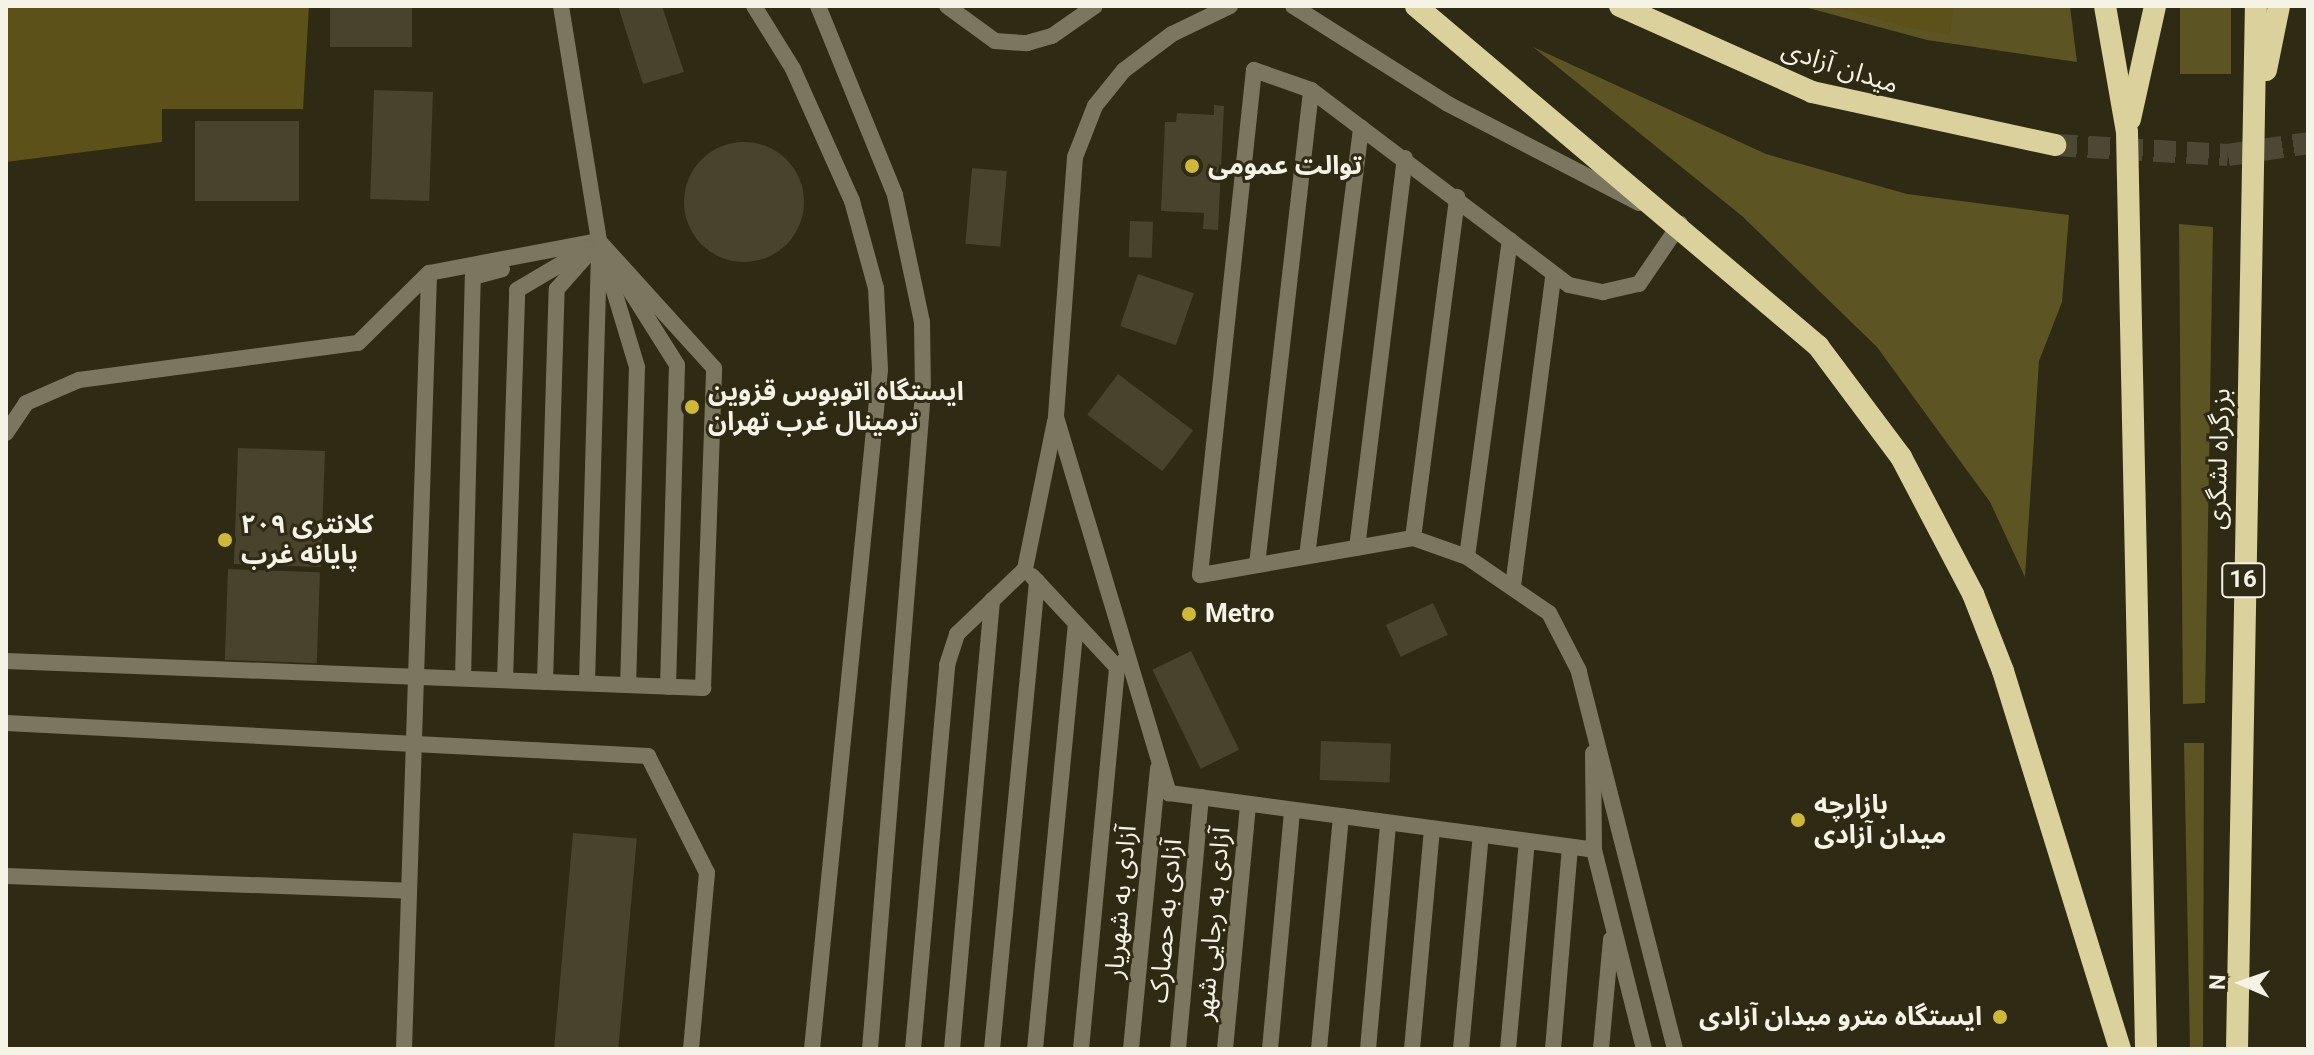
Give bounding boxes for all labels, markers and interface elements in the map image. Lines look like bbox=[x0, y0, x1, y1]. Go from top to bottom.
street label: میدان آزادی bbox=[1778, 33, 1902, 101]
place label: توالت عمومی bbox=[1208, 150, 1362, 182]
marker: توالت عمومی bbox=[1183, 157, 1201, 175]
place label: ایستگاه اتوبوس قزوین ترمینال غرب تهران bbox=[708, 376, 964, 438]
street label: بزرگراه لشگری bbox=[2201, 388, 2237, 530]
marker: ایستگاه اتوبوس قزوین ترمینال غرب تهران bbox=[683, 398, 701, 416]
place label: کلانتری ۲۰۹ پایانه غرب bbox=[241, 509, 374, 570]
marker: کلانتری ۲۰۹ پایانه غرب bbox=[216, 531, 234, 549]
road number: 16 bbox=[2221, 560, 2265, 600]
place label: Metro bbox=[1205, 598, 1274, 630]
marker: Metro bbox=[1180, 605, 1198, 623]
place label: بازارچه میدان آزادی bbox=[1814, 789, 1946, 850]
marker: بازارچه میدان آزادی bbox=[1789, 811, 1807, 829]
street label: آزادی به شهریار bbox=[1099, 824, 1143, 980]
street label: آزادی به رجایی شهر bbox=[1189, 826, 1237, 1022]
street label: آزادی به حصارک bbox=[1143, 838, 1189, 1004]
north arrow bbox=[2202, 943, 2282, 1023]
text: N bbox=[2205, 974, 2230, 990]
place label: ایستگاه مترو میدان آزادی bbox=[1699, 1001, 1982, 1033]
marker: ایستگاه مترو میدان آزادی bbox=[1989, 1006, 2011, 1028]

